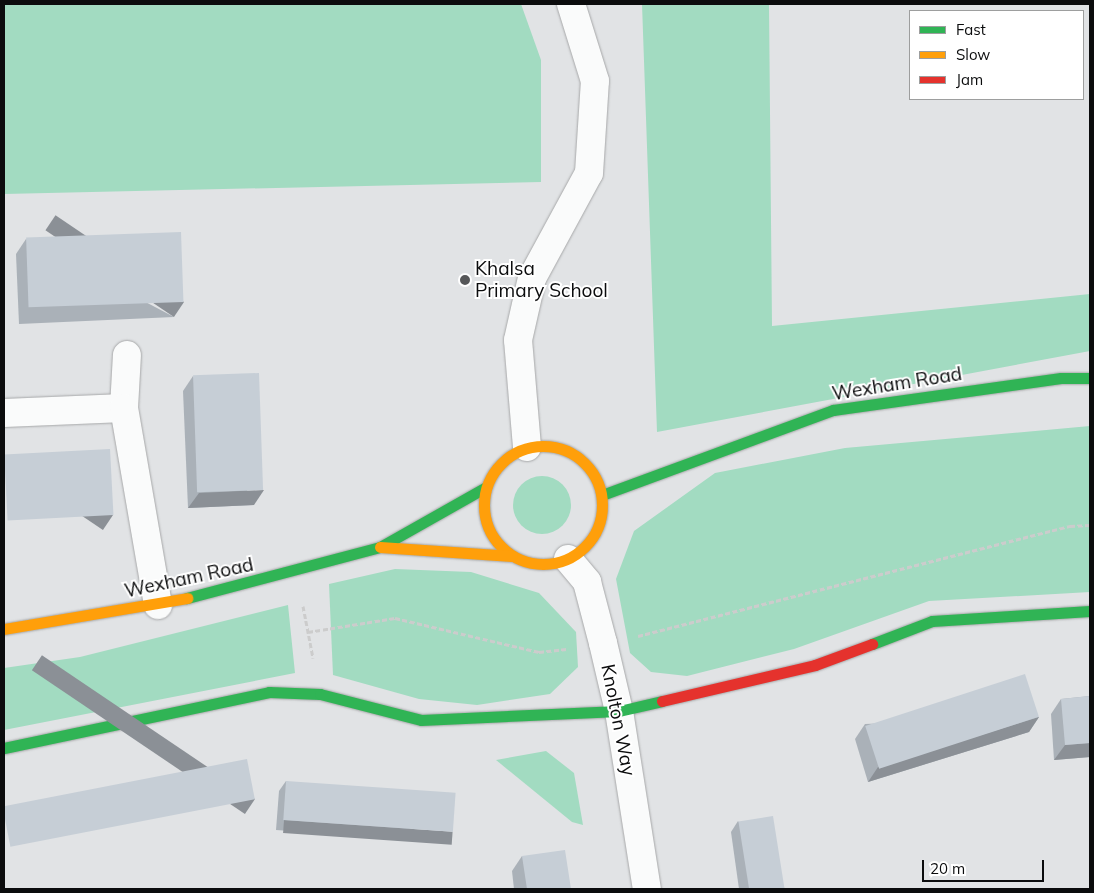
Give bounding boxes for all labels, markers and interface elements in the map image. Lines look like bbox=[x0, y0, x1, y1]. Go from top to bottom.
legend bbox=[909, 10, 1084, 100]
text: Fast bbox=[956, 20, 986, 39]
text: Slow bbox=[956, 45, 990, 64]
text: Jam bbox=[956, 70, 983, 89]
place label: Khalsa Primary School bbox=[475, 258, 608, 302]
marker: Khalsa Primary School bbox=[459, 274, 471, 286]
street label: Wexham Road bbox=[830, 362, 964, 406]
street label: Wexham Road bbox=[122, 553, 256, 603]
street label: Knolton Way bbox=[596, 662, 640, 778]
scale bar bbox=[924, 850, 1046, 882]
text: 20 m bbox=[930, 859, 965, 878]

